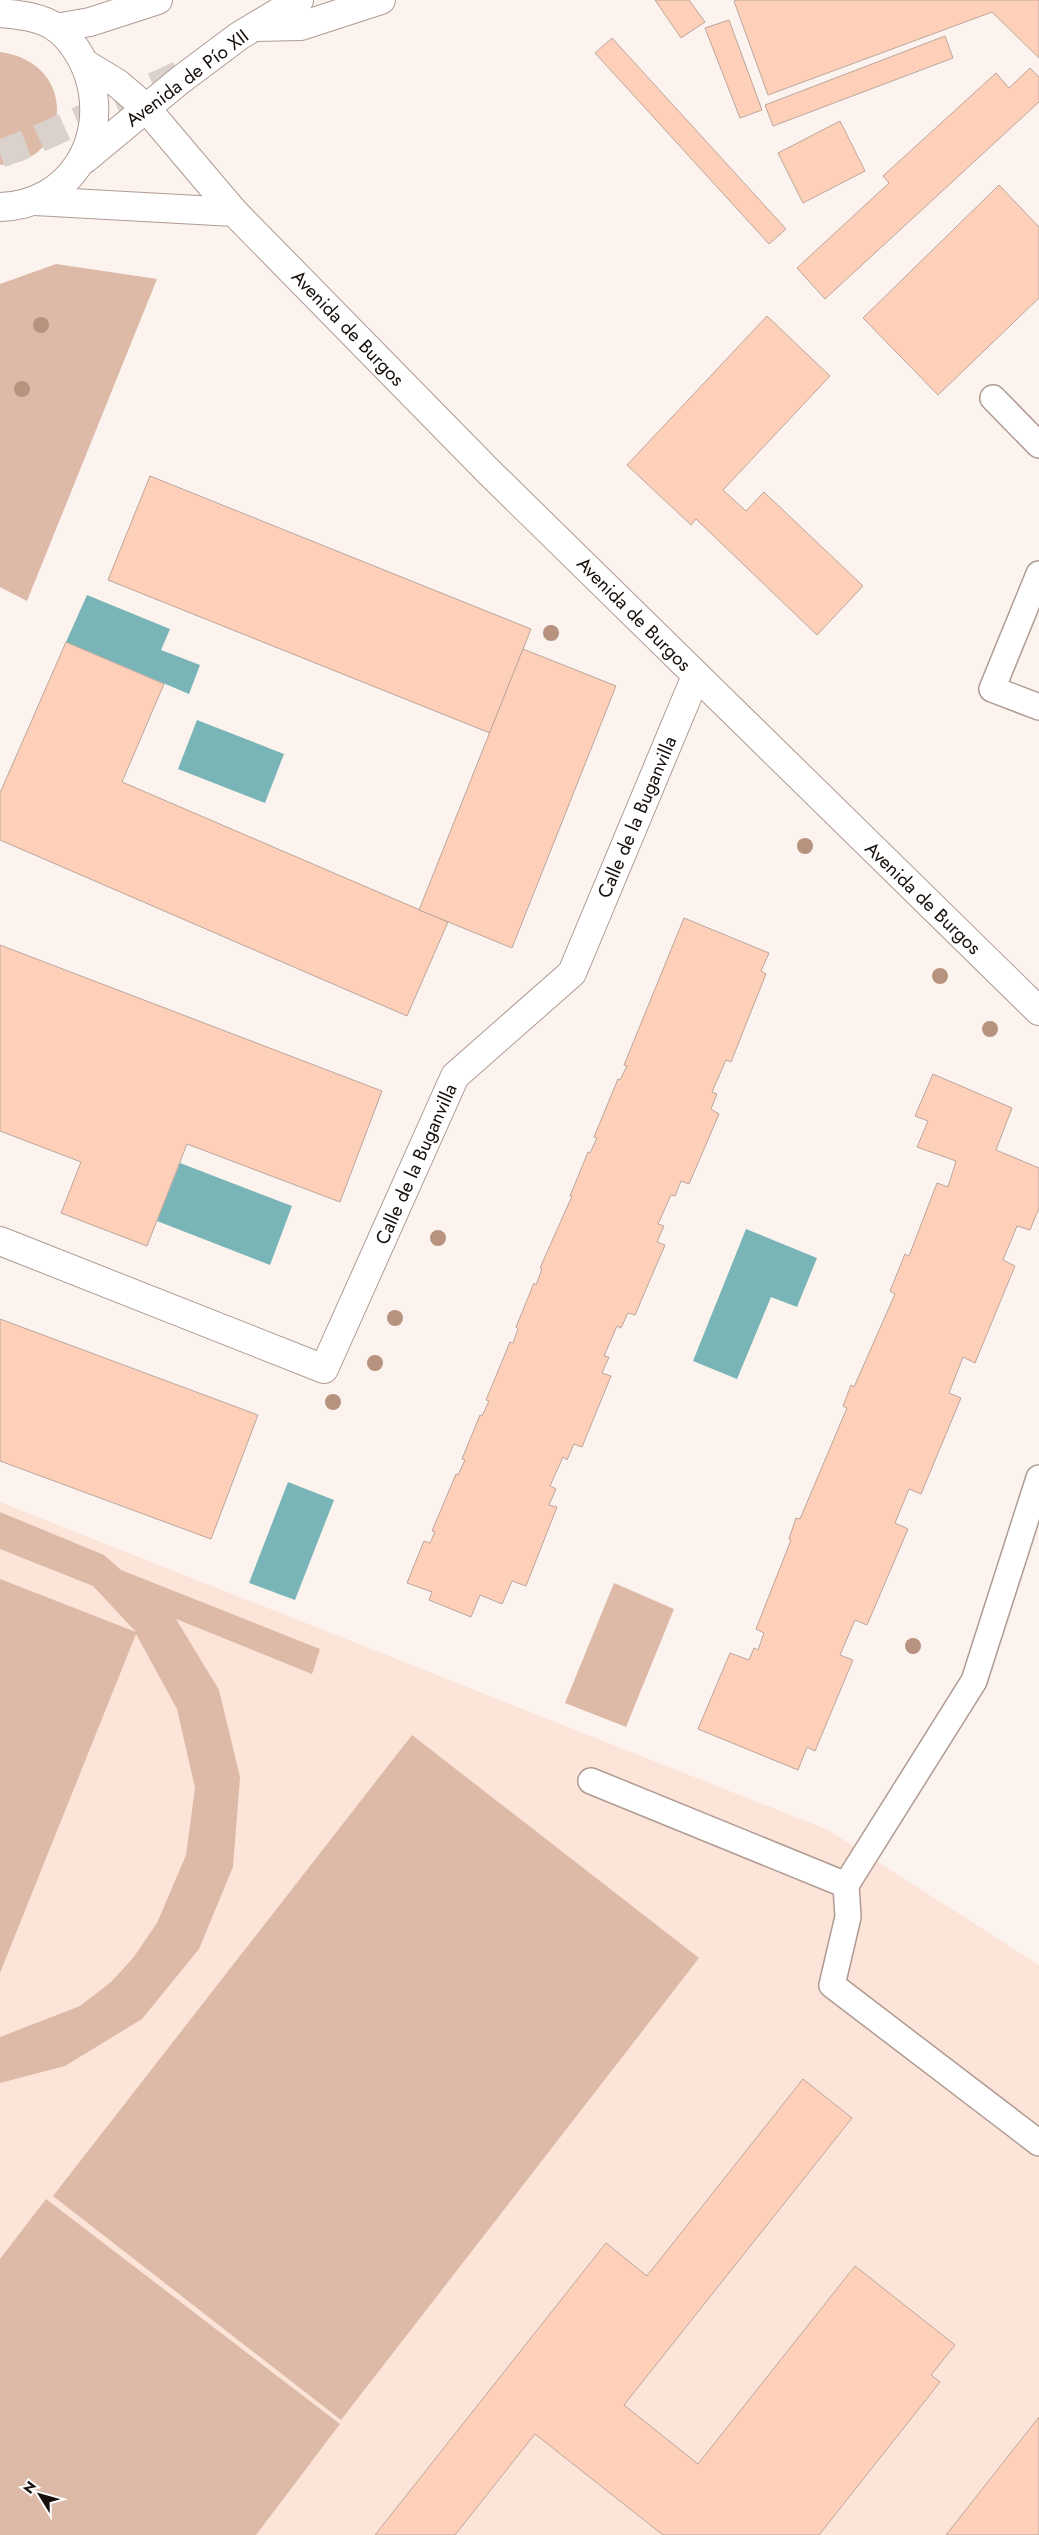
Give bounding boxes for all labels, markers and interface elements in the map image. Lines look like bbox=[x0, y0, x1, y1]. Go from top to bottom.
street label: Avenida de Pío XII bbox=[120, 23, 254, 133]
street label: Avenida de Burgos bbox=[285, 264, 411, 392]
street label: Avenida de Burgos bbox=[571, 551, 698, 678]
street label: Calle de la Buganvilla bbox=[591, 732, 683, 902]
street label: Avenida de Burgos bbox=[859, 835, 987, 961]
street label: Calle de la Buganvilla bbox=[368, 1079, 464, 1249]
north arrow bbox=[15, 2470, 65, 2520]
text: N bbox=[18, 2477, 41, 2498]

